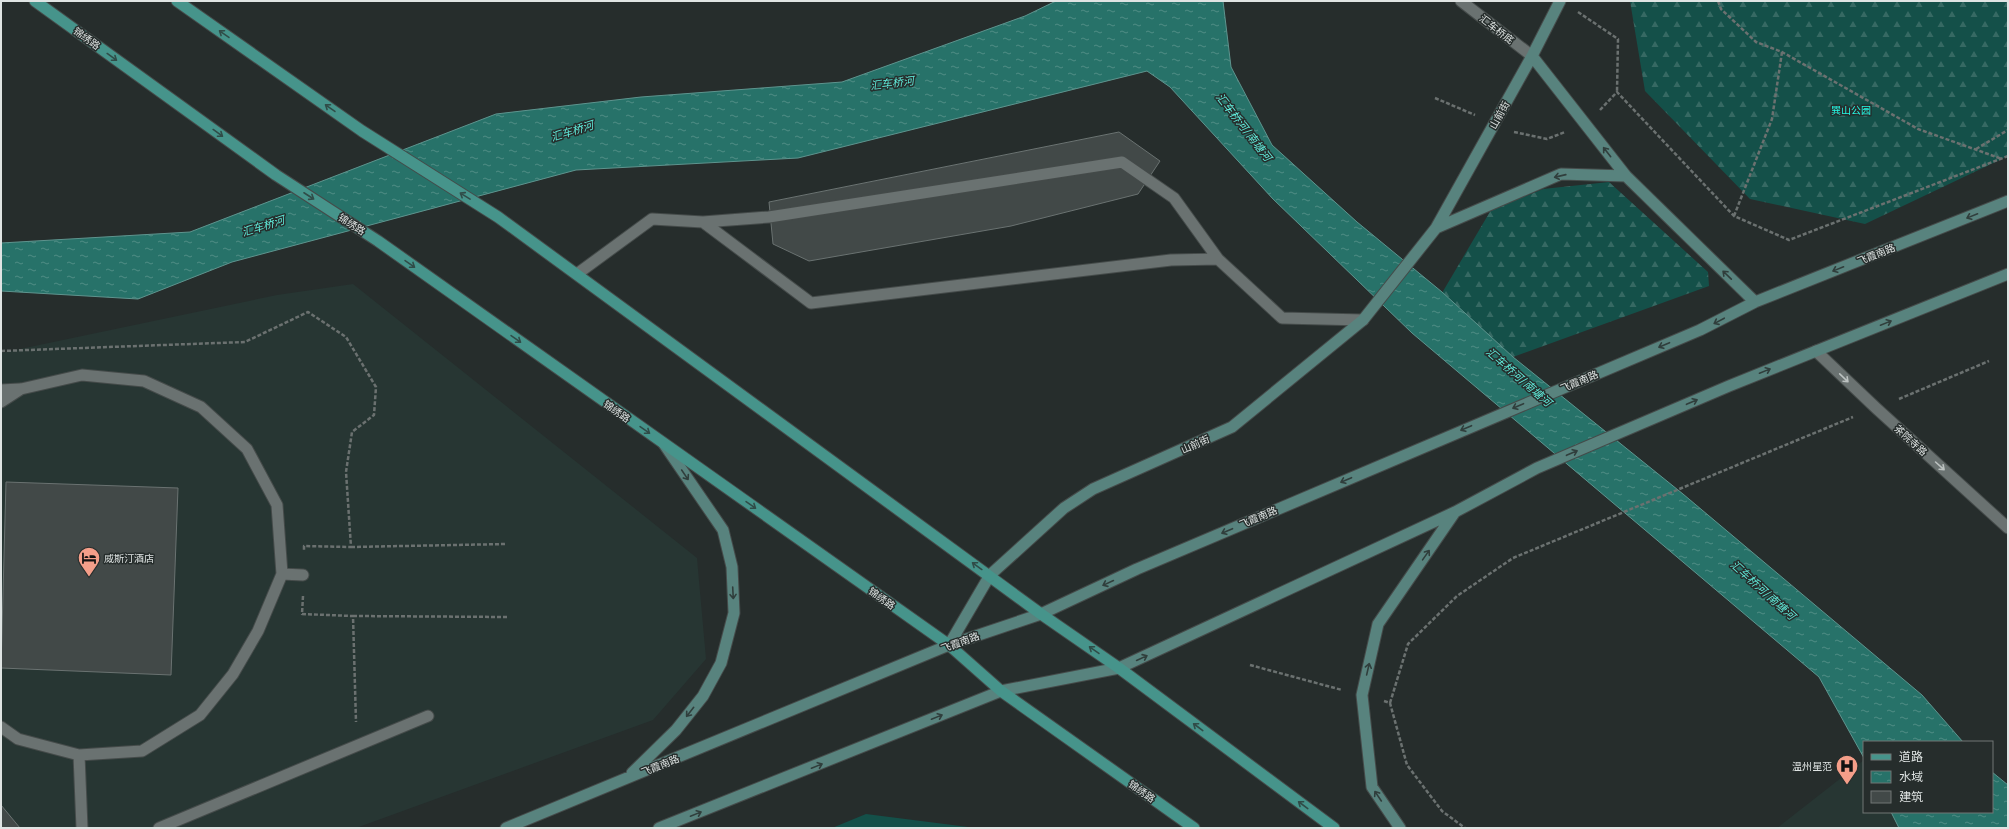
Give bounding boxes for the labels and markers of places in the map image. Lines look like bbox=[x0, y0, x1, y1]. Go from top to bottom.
hotel icon: 威斯汀酒店 bbox=[76, 545, 102, 578]
place label: 威斯汀酒店 bbox=[104, 553, 154, 565]
hospital icon: 温州星范 bbox=[1834, 753, 1860, 786]
place label: 温州星范 bbox=[1792, 761, 1832, 773]

